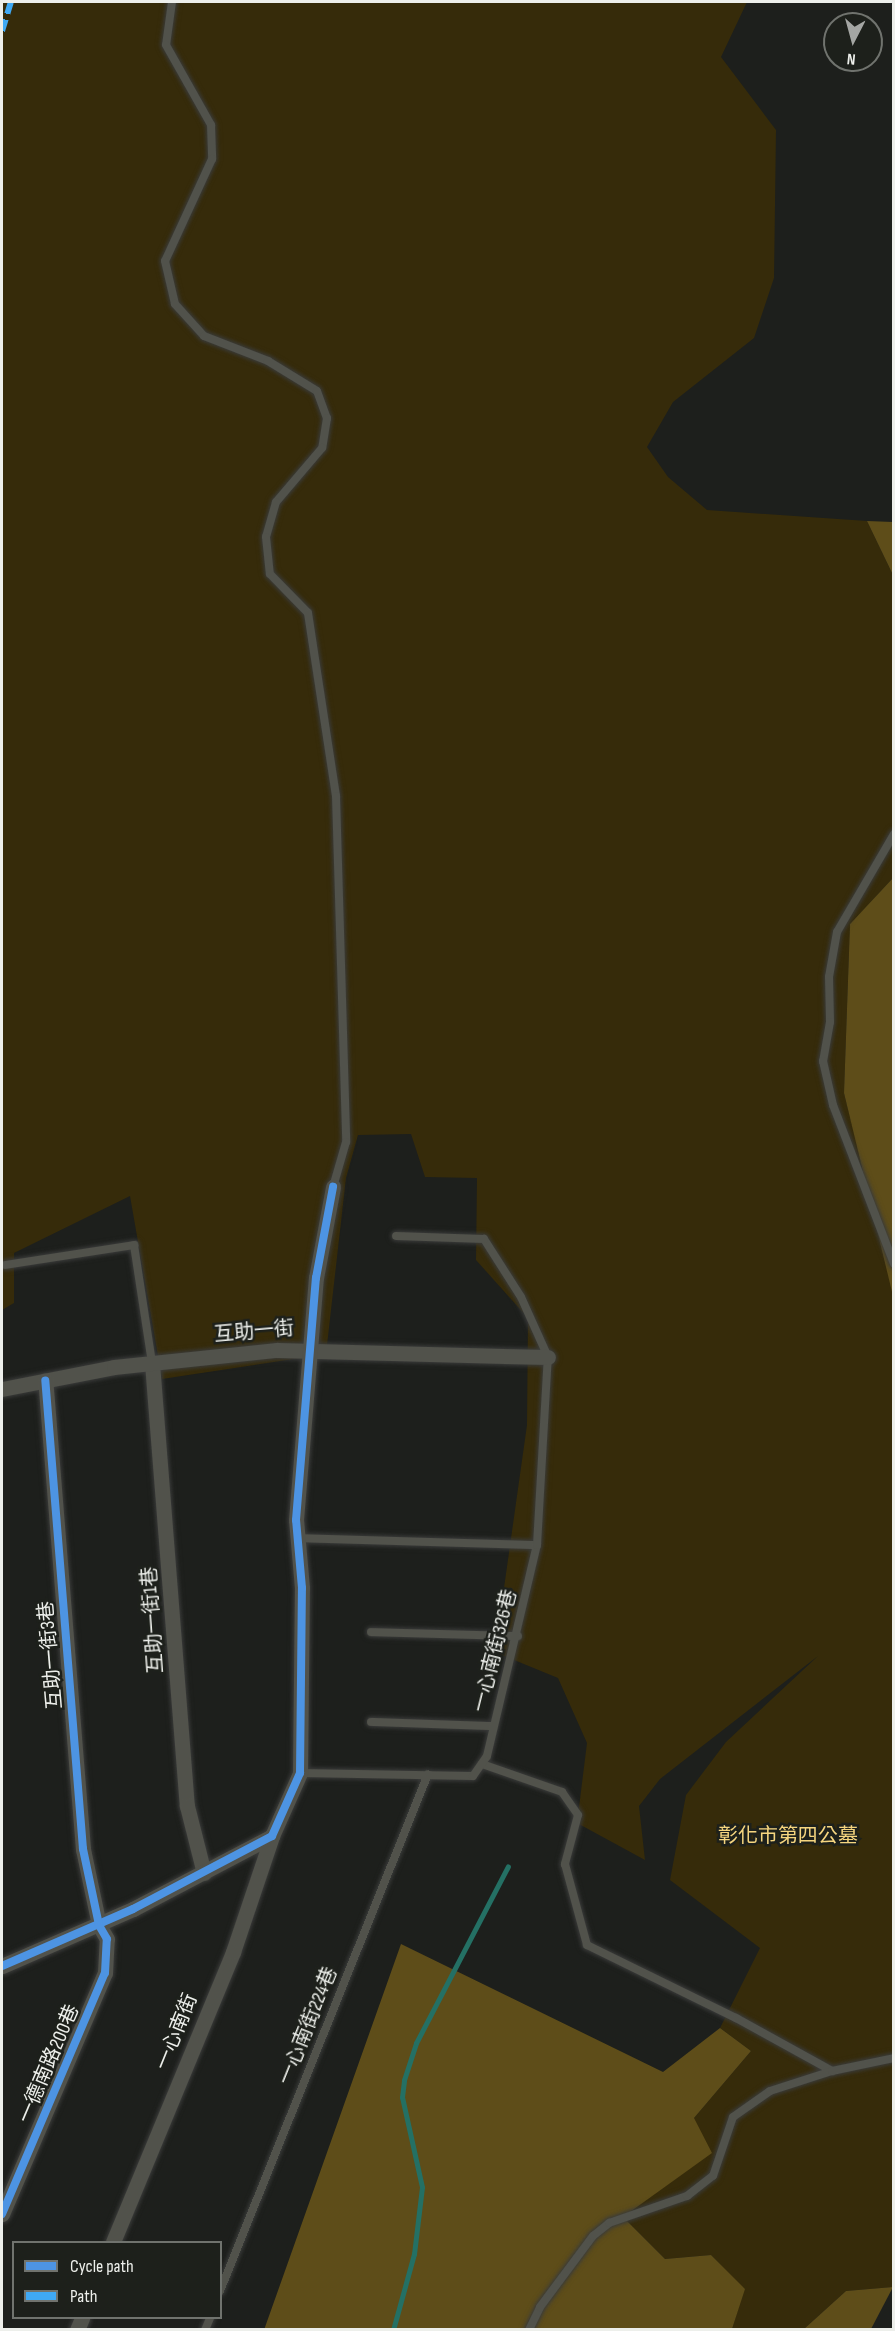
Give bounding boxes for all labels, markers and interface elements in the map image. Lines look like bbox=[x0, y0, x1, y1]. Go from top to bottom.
north arrow bbox=[823, 12, 883, 72]
text: N bbox=[846, 49, 857, 68]
street label: 互助一街 bbox=[213, 1317, 295, 1347]
street label: 互助一街1巷 bbox=[137, 1566, 169, 1674]
street label: 一心南街326巷 bbox=[468, 1587, 522, 1715]
street label: 互助一街3巷 bbox=[34, 1600, 68, 1710]
park label: 彰化市第四公墓 bbox=[718, 1824, 858, 1848]
street label: 一心南街224巷 bbox=[274, 1964, 342, 2088]
street label: 一心南街 bbox=[151, 1990, 203, 2074]
street label: 一德南路200巷 bbox=[13, 2001, 85, 2127]
legend bbox=[12, 2241, 222, 2319]
text: Cycle path bbox=[70, 2256, 134, 2277]
text: Path bbox=[70, 2286, 98, 2307]

